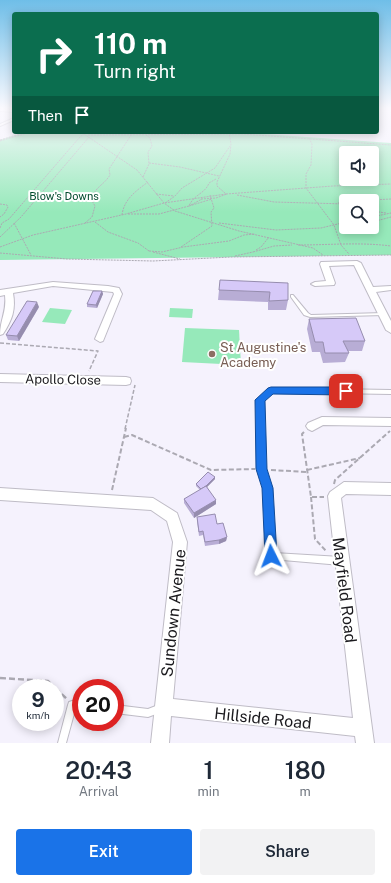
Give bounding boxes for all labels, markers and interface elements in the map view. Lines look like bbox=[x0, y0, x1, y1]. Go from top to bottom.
text: 110 m bbox=[94, 27, 167, 60]
icon: right bbox=[28, 28, 80, 80]
text: Turn right bbox=[94, 61, 176, 82]
icon: arrive bbox=[71, 104, 93, 126]
text: Then bbox=[28, 107, 63, 124]
map controls bbox=[339, 146, 379, 234]
button: sound bbox=[339, 146, 379, 186]
park label: Blow's Downs bbox=[29, 190, 99, 202]
button: search bbox=[339, 194, 379, 234]
place label: St Augustine's Academy bbox=[220, 340, 306, 370]
marker: St Augustine's Academy bbox=[207, 349, 217, 359]
street label: Apollo Close bbox=[25, 371, 101, 388]
pin bbox=[329, 374, 363, 408]
icon: arrive bbox=[335, 380, 357, 402]
position arrow bbox=[250, 535, 292, 577]
street label: Mayfield Road bbox=[329, 536, 360, 644]
street label: Sundown Avenue bbox=[157, 548, 190, 678]
speed limit sign: 20 bbox=[72, 679, 124, 731]
text: 9 bbox=[31, 688, 45, 712]
street label: Hillside Road bbox=[213, 704, 313, 733]
text: km/h bbox=[26, 709, 50, 721]
text: 20:43 bbox=[65, 756, 132, 784]
text: 1 bbox=[203, 756, 213, 784]
text: 180 bbox=[285, 756, 326, 784]
text: Arrival bbox=[79, 784, 119, 799]
text: min bbox=[197, 784, 219, 799]
text: m bbox=[300, 784, 311, 799]
button: Exit bbox=[16, 829, 192, 875]
button: Share bbox=[200, 829, 375, 875]

